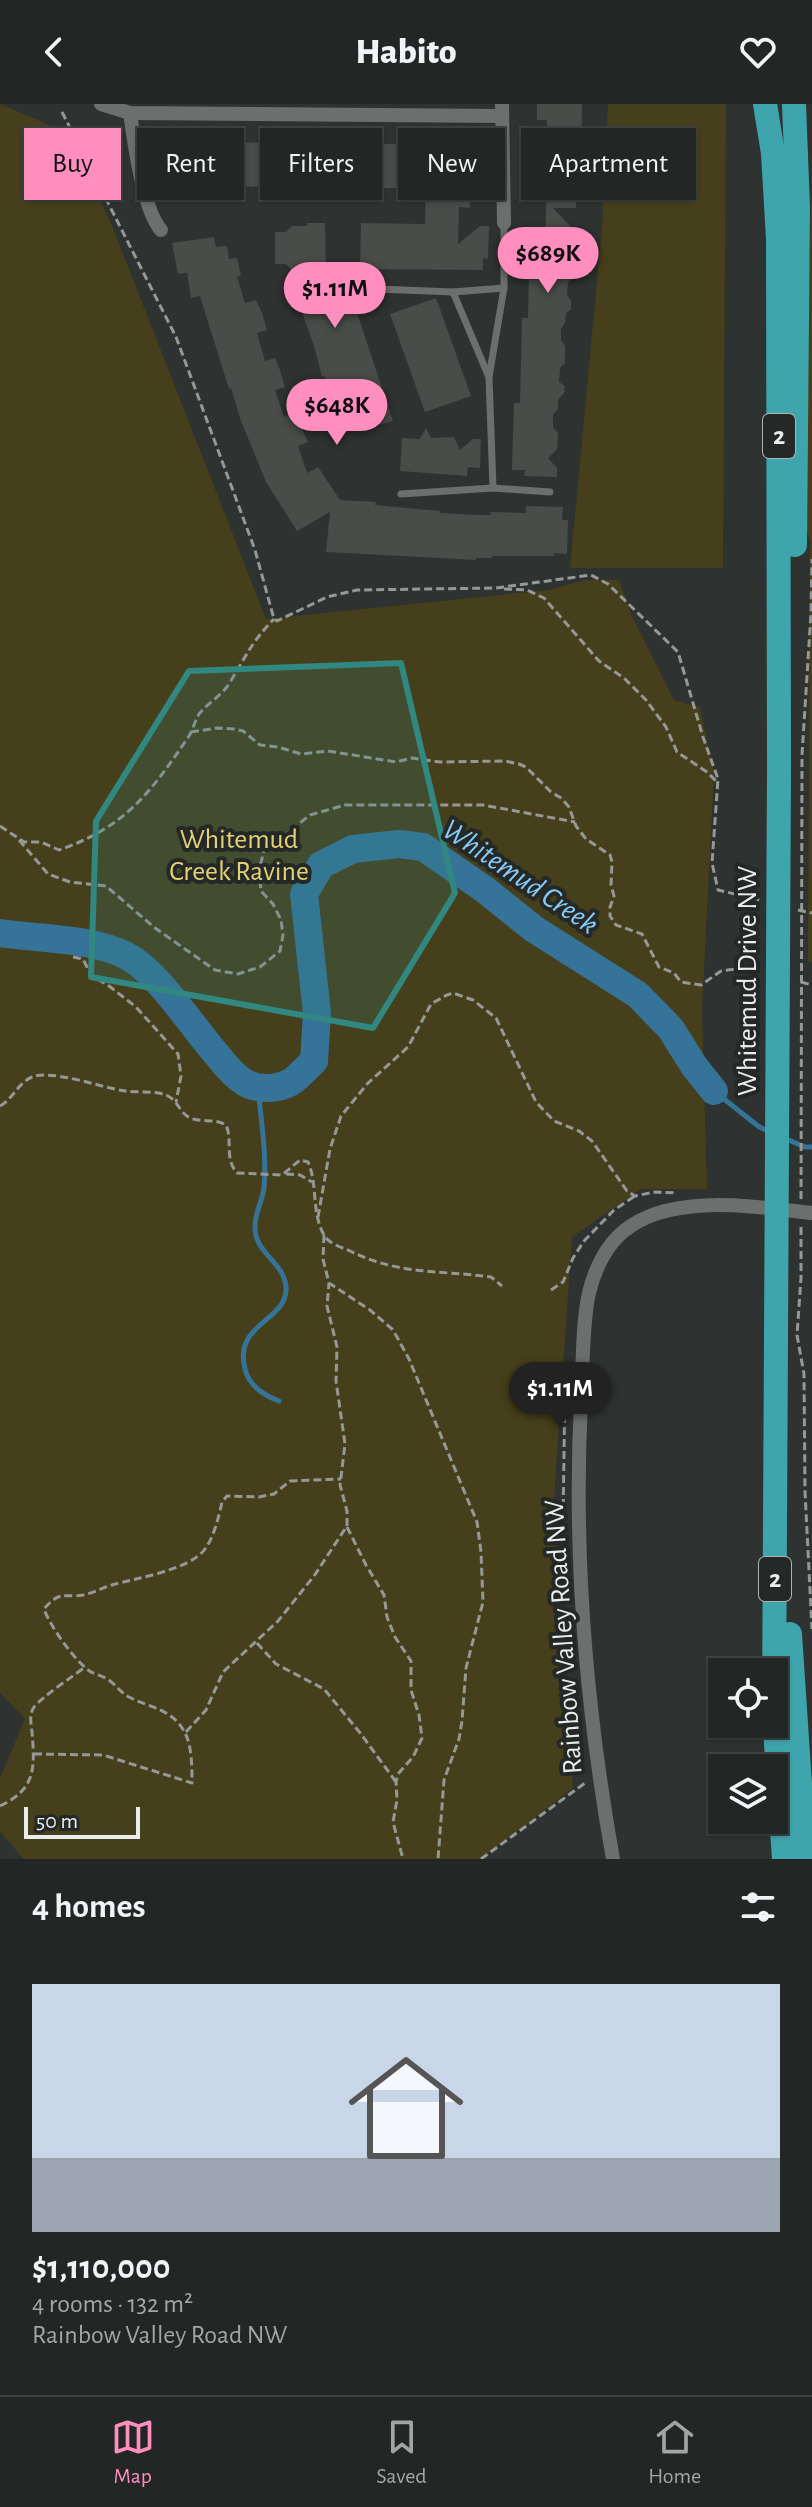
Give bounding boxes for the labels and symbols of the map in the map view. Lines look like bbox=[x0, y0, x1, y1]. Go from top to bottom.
pin: $689K bbox=[492, 227, 604, 295]
pin: $1.11M bbox=[270, 262, 400, 330]
pin: $648K bbox=[281, 379, 393, 447]
road number: 2 bbox=[763, 414, 795, 458]
water label: Whitemud Creek bbox=[437, 814, 603, 940]
park label: Whitemud Creek Ravine bbox=[169, 826, 309, 886]
street label: Whitemud Drive NW bbox=[734, 866, 762, 1096]
pin: $1.11M bbox=[495, 1362, 625, 1430]
street label: Rainbow Valley Road NW bbox=[540, 1499, 588, 1775]
road number: 2 bbox=[759, 1557, 791, 1601]
scale bar bbox=[24, 1803, 140, 1839]

